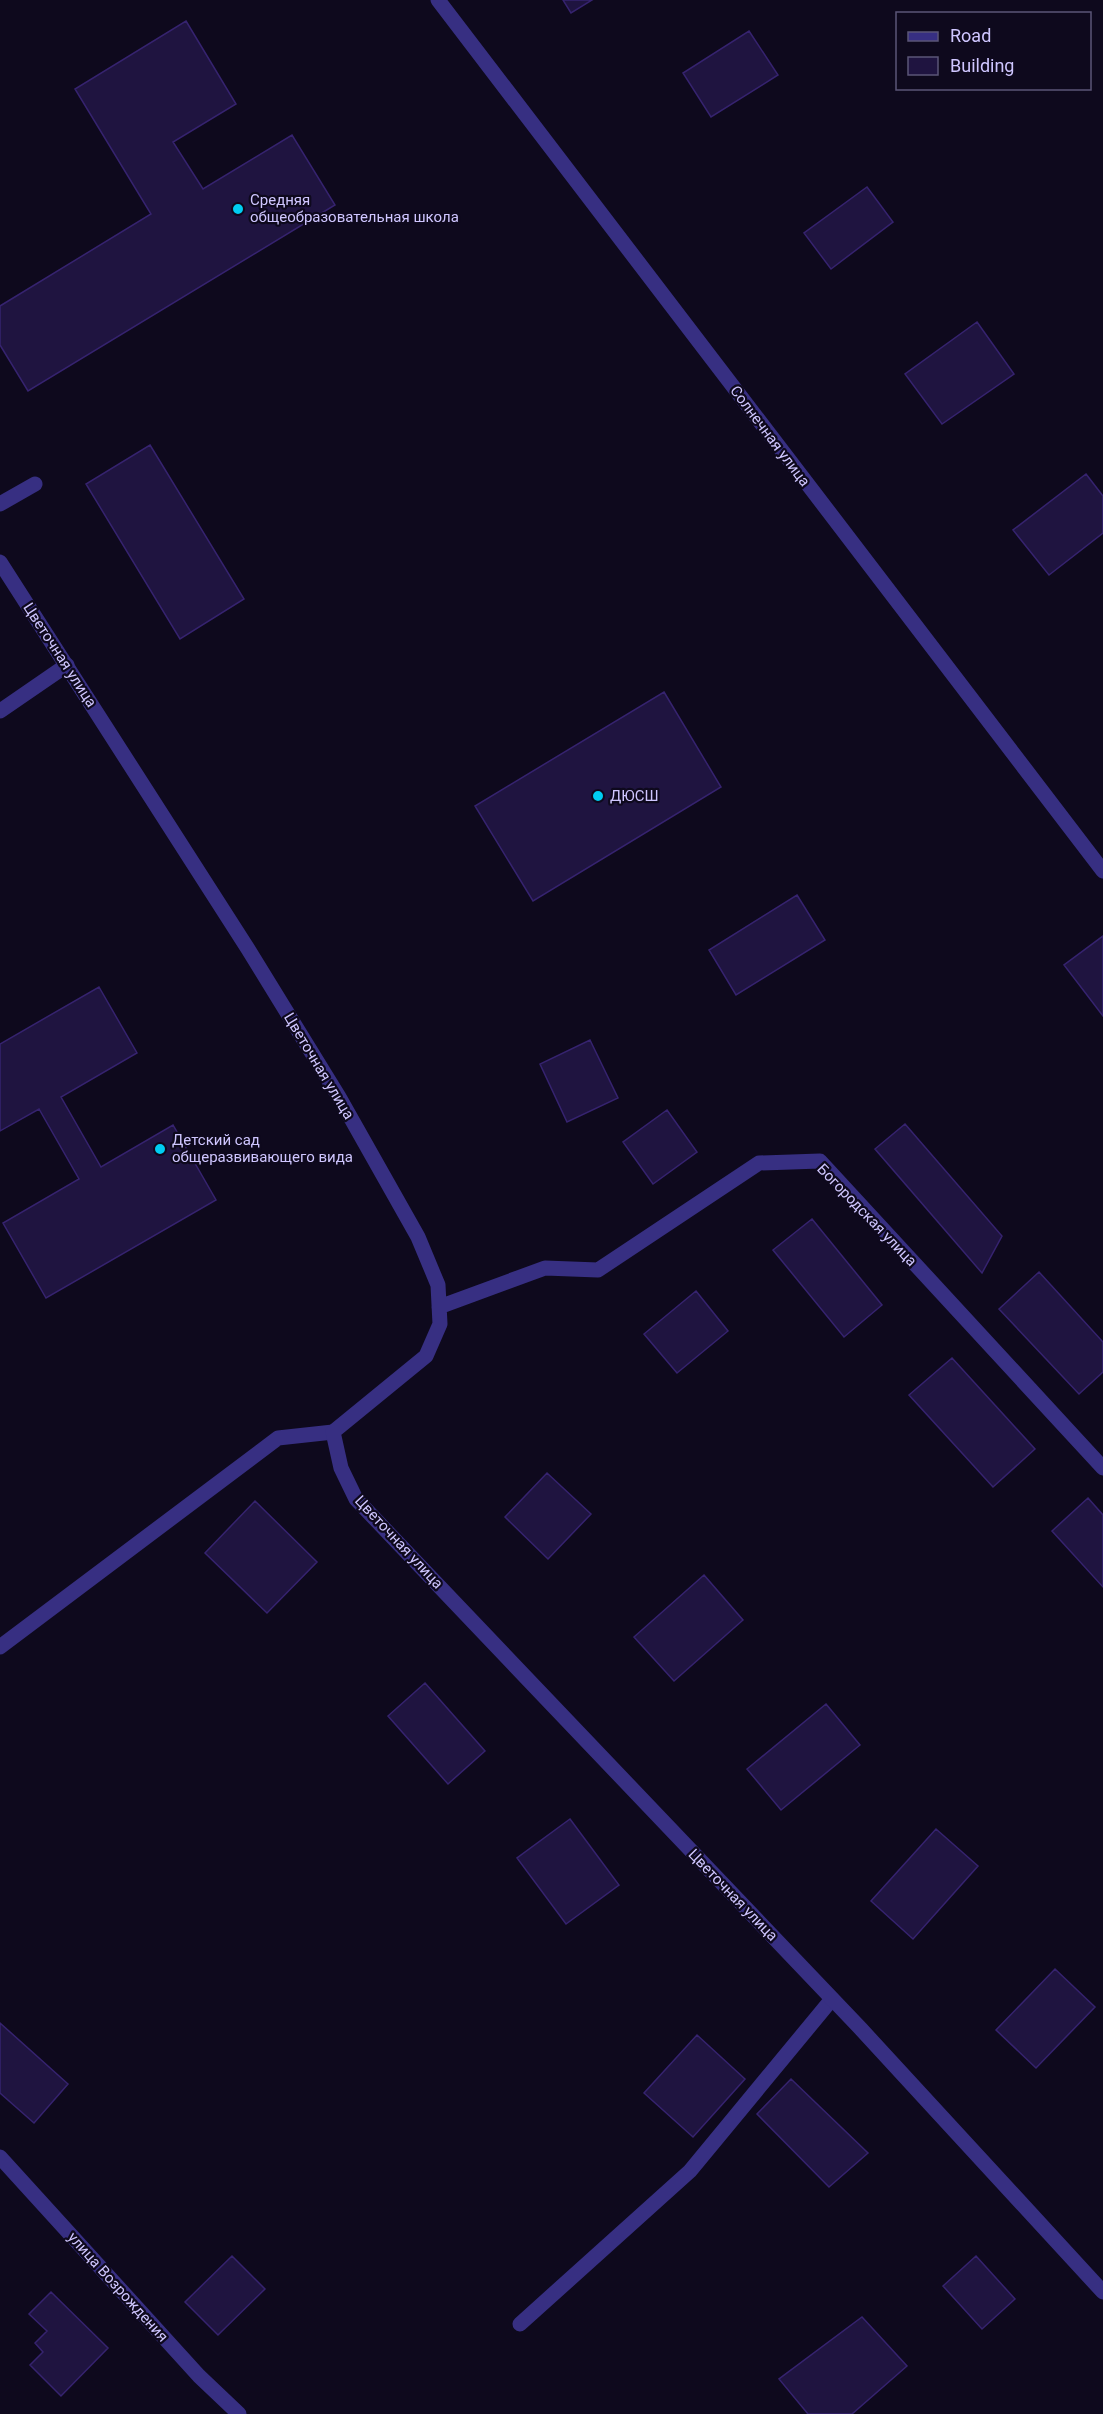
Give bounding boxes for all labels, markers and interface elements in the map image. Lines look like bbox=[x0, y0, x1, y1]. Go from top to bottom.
legend bbox=[896, 12, 1091, 90]
text: Road bbox=[950, 25, 991, 46]
text: Building bbox=[950, 55, 1014, 76]
place label: Средняя общеобразовательная школа bbox=[250, 191, 459, 226]
marker: Средняя общеобразовательная школа bbox=[231, 202, 245, 216]
street label: Солнечная улица bbox=[726, 382, 814, 490]
street label: Цветочная улица bbox=[20, 599, 100, 711]
place label: ДЮСШ bbox=[610, 787, 659, 805]
marker: ДЮСШ bbox=[591, 789, 605, 803]
street label: Цветочная улица bbox=[280, 1010, 358, 1122]
place label: Детский сад общеразвивающего вида bbox=[172, 1131, 353, 1166]
marker: Детский сад общеразвивающего вида bbox=[153, 1142, 167, 1156]
street label: Богородская улица bbox=[813, 1160, 921, 1270]
street label: Цветочная улица bbox=[351, 1492, 447, 1592]
street label: Цветочная улица bbox=[685, 1845, 781, 1945]
street label: улица Возрождения bbox=[64, 2228, 172, 2346]

